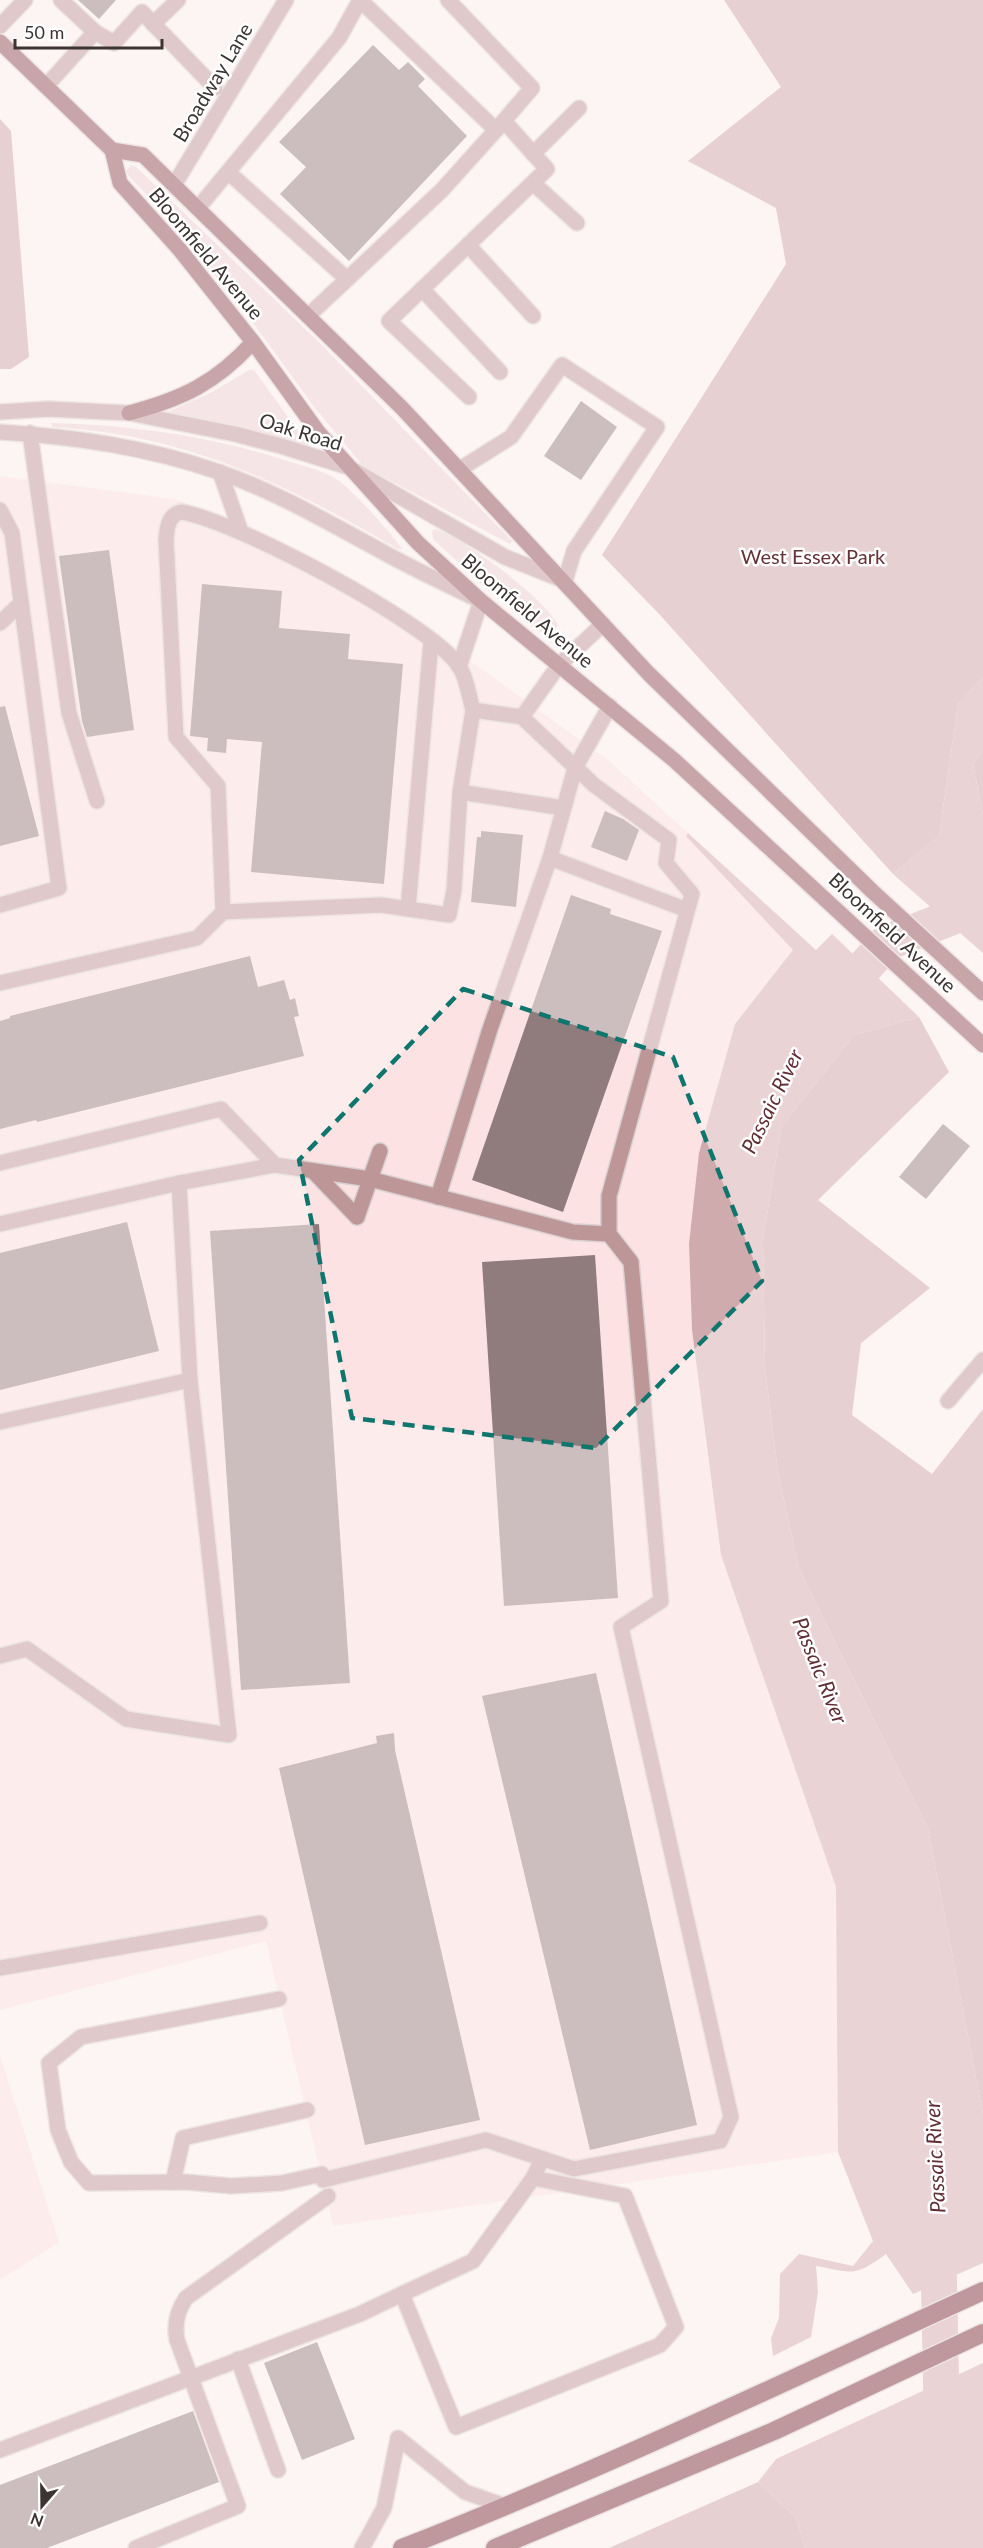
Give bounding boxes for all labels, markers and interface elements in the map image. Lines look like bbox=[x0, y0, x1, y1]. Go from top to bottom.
scale bar bbox=[15, 12, 162, 50]
street label: Broadway Lane bbox=[167, 18, 257, 146]
text: 50 m bbox=[24, 21, 64, 43]
street label: Bloomfield Avenue bbox=[145, 182, 269, 324]
street label: Oak Road bbox=[257, 407, 345, 455]
park label: West Essex Park bbox=[741, 544, 886, 568]
street label: Bloomfield Avenue bbox=[457, 548, 599, 672]
street label: Bloomfield Avenue bbox=[824, 867, 962, 997]
water label: Passaic River bbox=[735, 1044, 807, 1157]
water label: Passaic River bbox=[788, 1613, 854, 1728]
water label: Passaic River bbox=[919, 2099, 949, 2214]
north arrow bbox=[12, 2476, 72, 2536]
text: N bbox=[28, 2510, 46, 2532]

